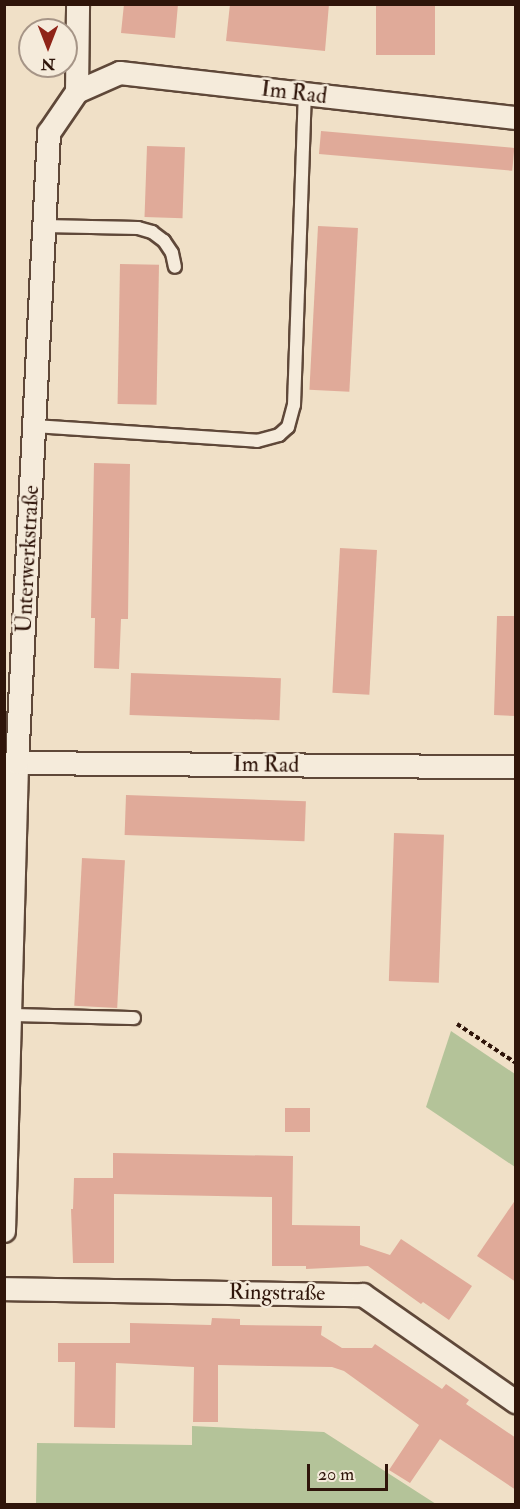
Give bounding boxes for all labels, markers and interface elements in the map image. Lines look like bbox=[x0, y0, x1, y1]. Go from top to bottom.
north arrow bbox=[18, 18, 78, 78]
text: N bbox=[41, 54, 55, 74]
street label: Im Rad bbox=[260, 76, 328, 110]
street label: Unterwerkstraße bbox=[11, 485, 45, 633]
street label: Im Rad bbox=[233, 751, 299, 779]
street label: Ringstraße bbox=[228, 1279, 326, 1307]
scale bar bbox=[310, 1452, 391, 1490]
text: 20 m bbox=[318, 1463, 354, 1486]

